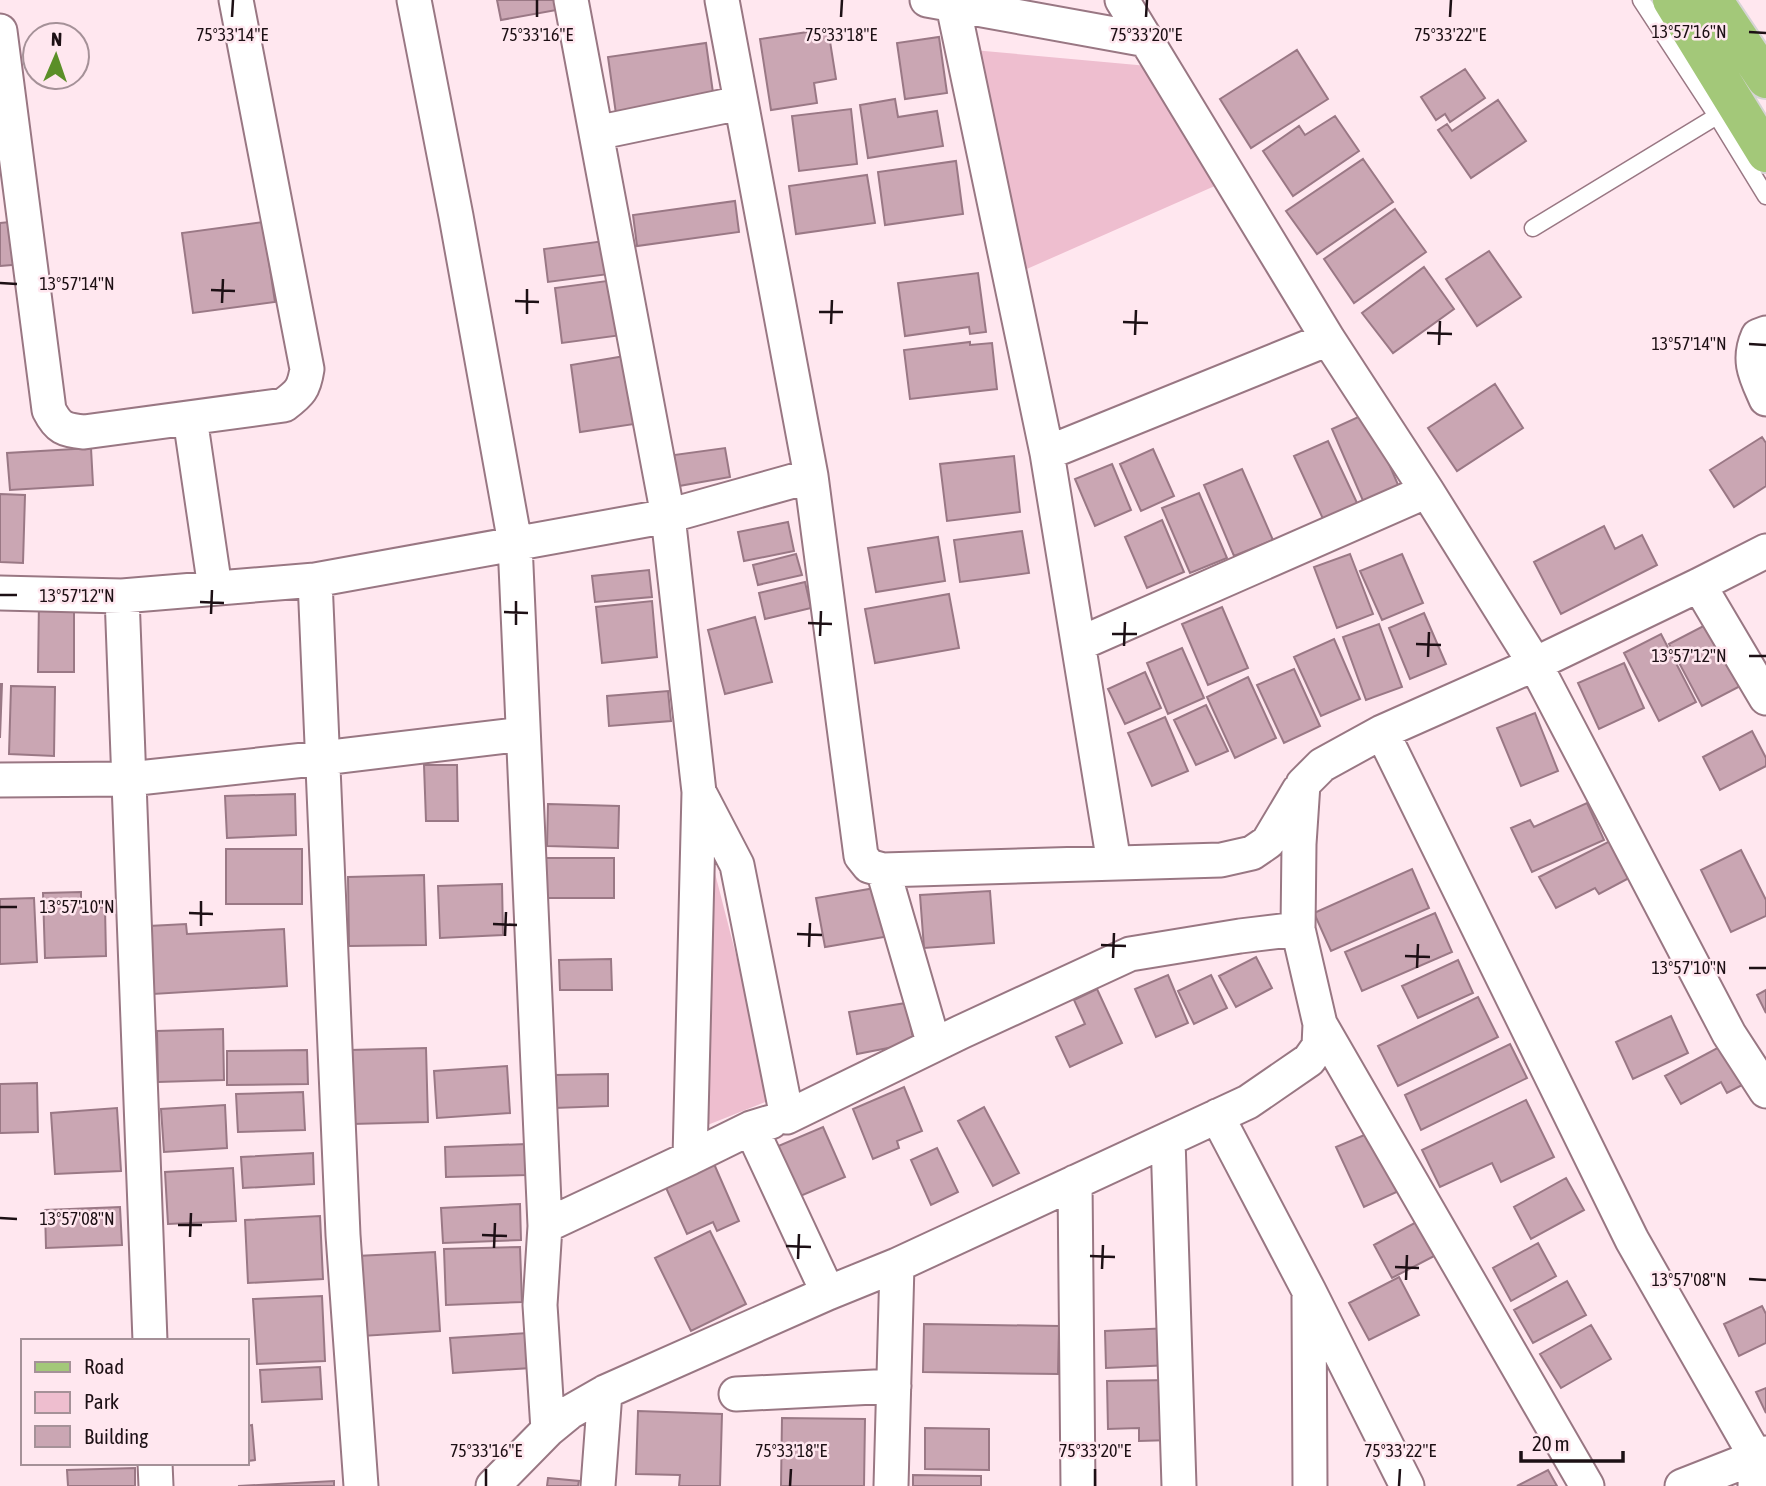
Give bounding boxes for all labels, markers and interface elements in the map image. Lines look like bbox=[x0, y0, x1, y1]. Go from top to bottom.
north arrow bbox=[21, 21, 91, 91]
text: 13°57'16"N bbox=[1651, 21, 1727, 42]
text: 75°33'14"E bbox=[196, 24, 268, 45]
text: 75°33'16"E bbox=[501, 24, 573, 45]
text: 75°33'18"E bbox=[805, 24, 877, 45]
text: 75°33'20"E bbox=[1110, 24, 1182, 45]
text: 75°33'22"E bbox=[1414, 24, 1486, 45]
text: N bbox=[51, 28, 63, 50]
text: 13°57'14"N bbox=[39, 273, 115, 294]
text: 13°57'14"N bbox=[1651, 333, 1727, 354]
text: 13°57'12"N bbox=[39, 585, 115, 606]
text: 13°57'12"N bbox=[1651, 645, 1727, 666]
text: 13°57'10"N bbox=[39, 896, 115, 917]
text: 13°57'10"N bbox=[1651, 957, 1727, 978]
text: 13°57'08"N bbox=[39, 1208, 115, 1229]
text: 13°57'08"N bbox=[1651, 1269, 1727, 1290]
legend bbox=[21, 1339, 248, 1465]
text: Road bbox=[84, 1354, 124, 1378]
text: Park bbox=[84, 1389, 119, 1413]
scale bar bbox=[1521, 1420, 1622, 1464]
text: Building bbox=[84, 1424, 148, 1448]
text: 20 m bbox=[1532, 1431, 1570, 1455]
text: 75°33'16"E bbox=[450, 1440, 522, 1461]
text: 75°33'18"E bbox=[755, 1440, 827, 1461]
text: 75°33'20"E bbox=[1059, 1440, 1131, 1461]
text: 75°33'22"E bbox=[1364, 1440, 1436, 1461]

